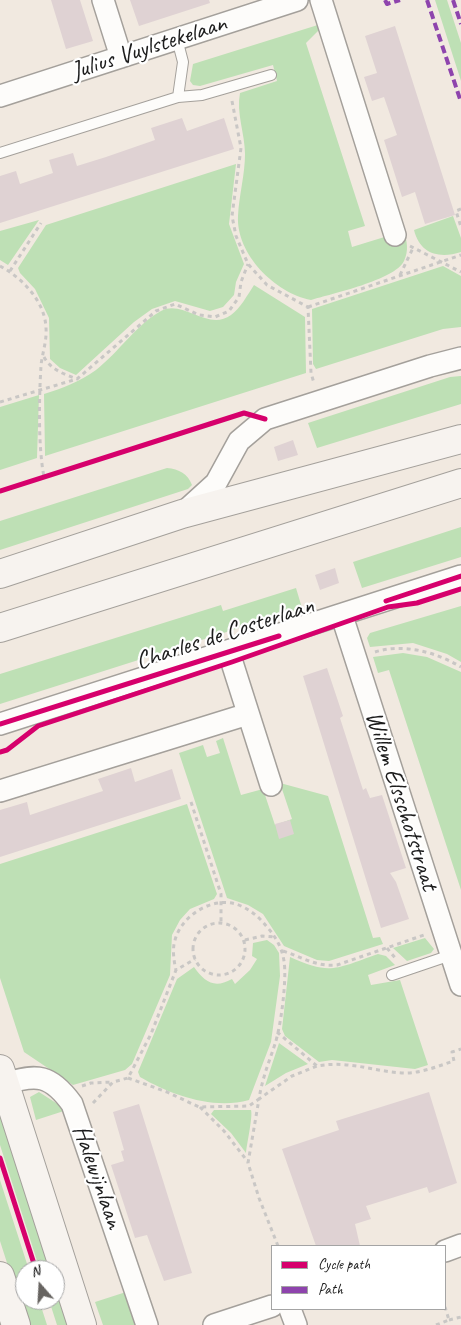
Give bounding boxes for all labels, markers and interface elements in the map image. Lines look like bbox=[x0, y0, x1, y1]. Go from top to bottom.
street label: Julius Vuylstekelaan bbox=[68, 9, 230, 87]
street label: Charles de Costerlaan bbox=[132, 591, 318, 677]
street label: Willem Elsschotstraat bbox=[358, 708, 444, 894]
street label: Halewijnlaan bbox=[65, 1121, 129, 1233]
legend bbox=[271, 1245, 446, 1310]
text: Cycle path bbox=[318, 1255, 370, 1274]
north arrow bbox=[15, 1260, 65, 1310]
text: N bbox=[28, 1262, 42, 1281]
text: Path bbox=[318, 1280, 343, 1299]

